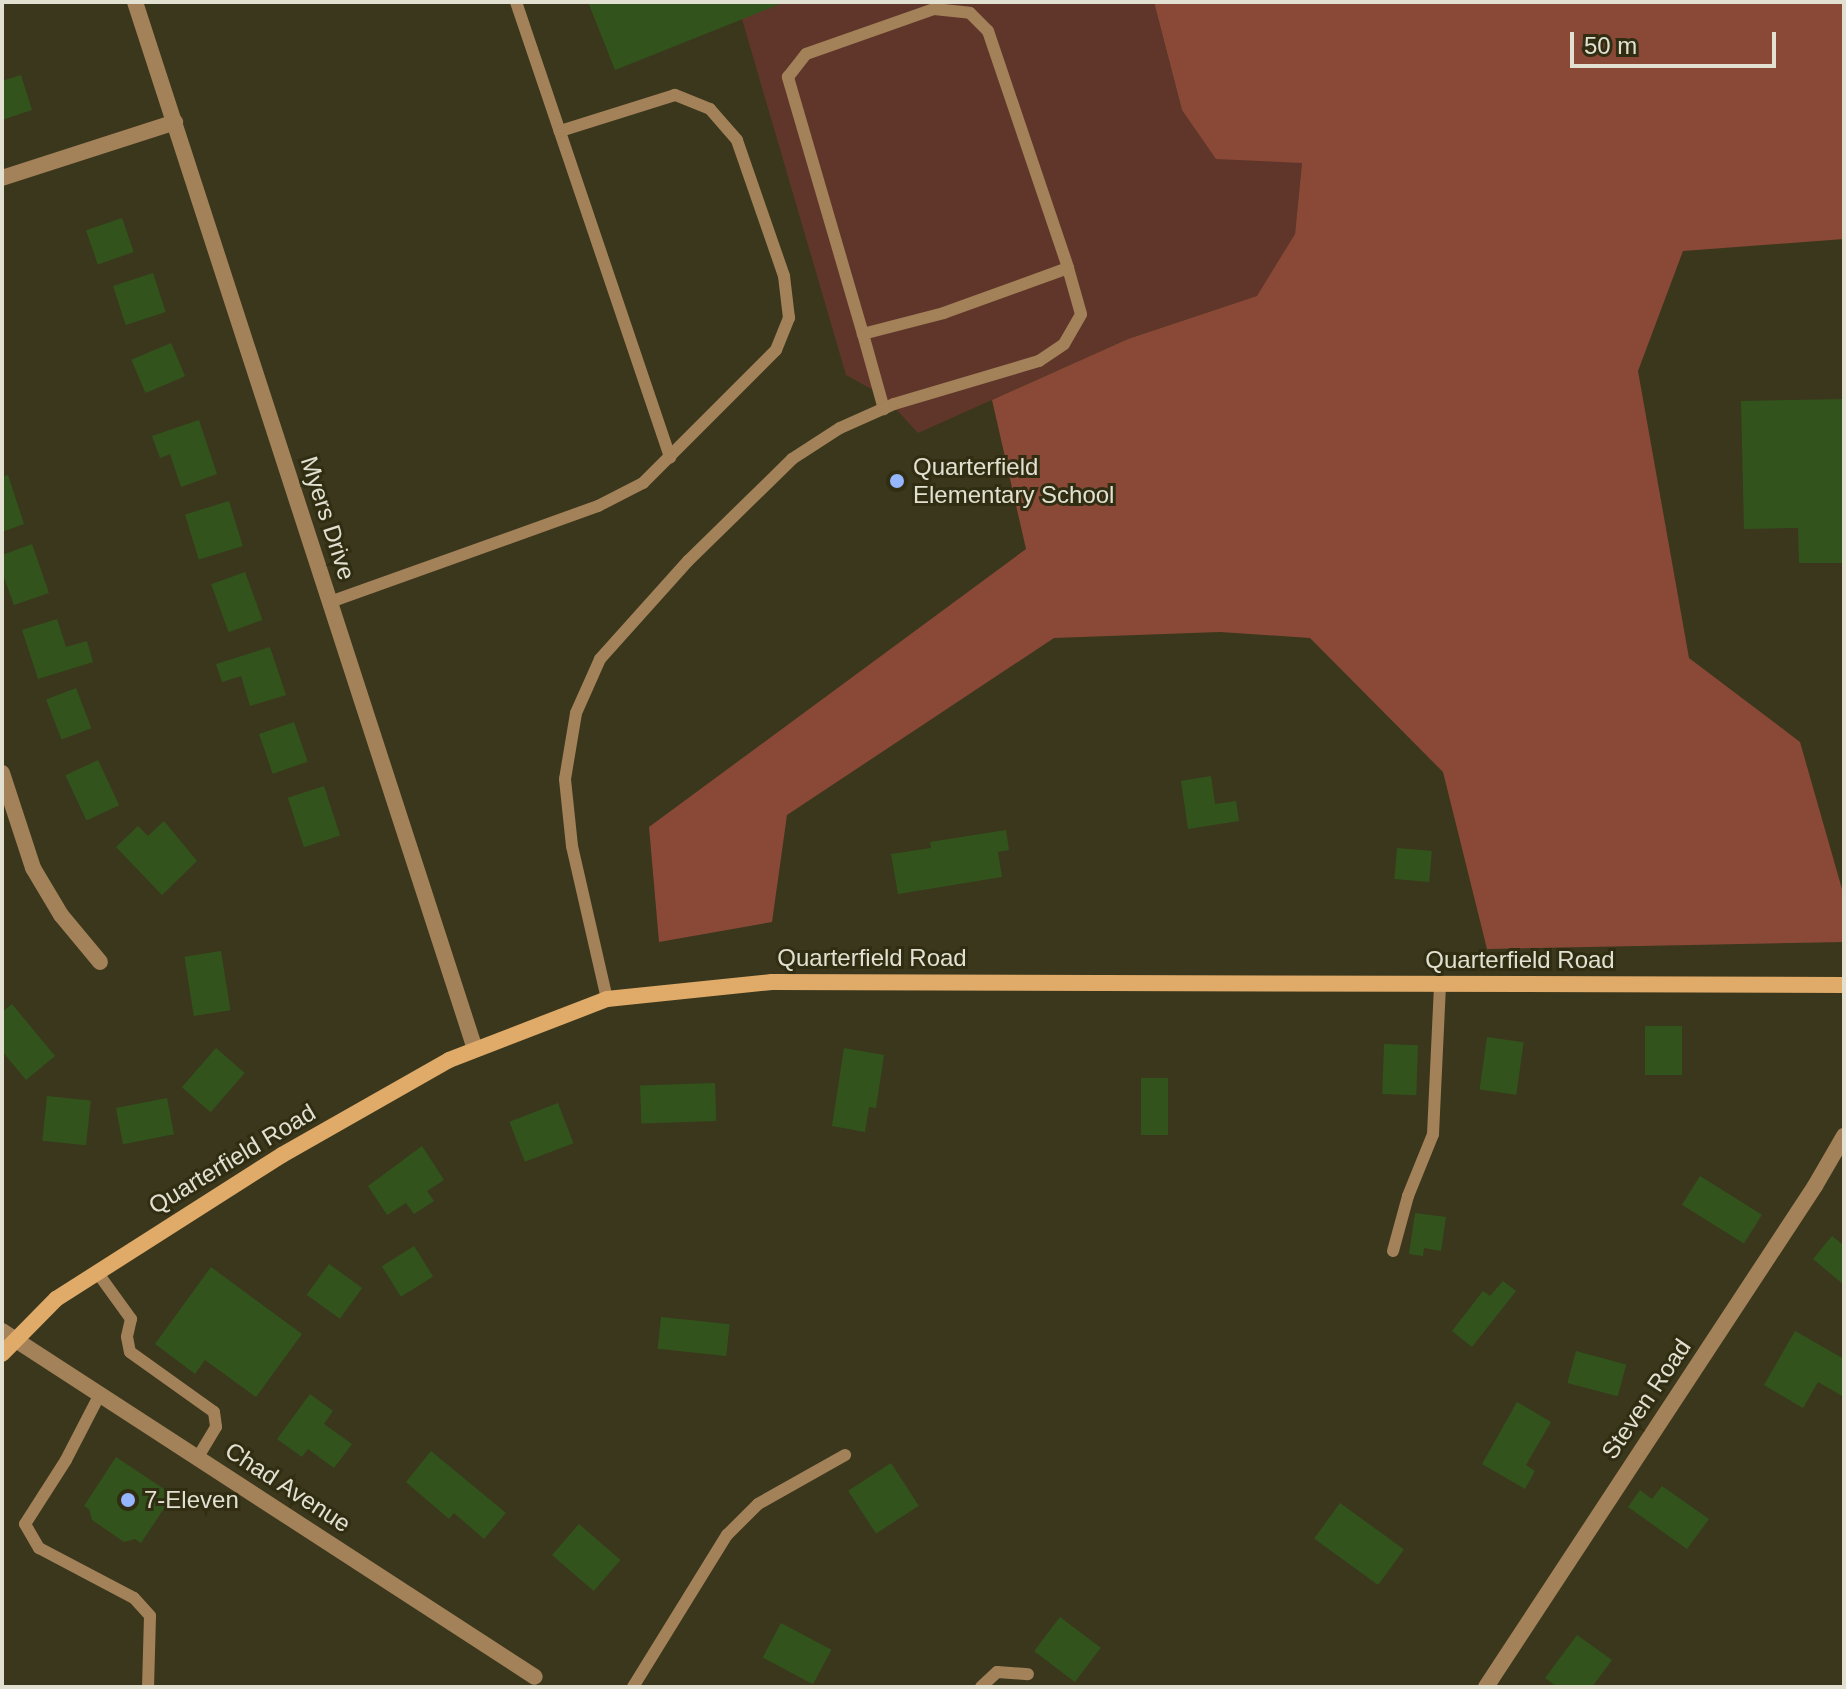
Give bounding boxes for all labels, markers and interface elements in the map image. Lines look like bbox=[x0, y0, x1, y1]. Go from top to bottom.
scale bar bbox=[1574, 16, 1780, 66]
text: 50 m bbox=[1584, 32, 1637, 59]
street label: Myers Drive bbox=[295, 453, 361, 583]
place label: Quarterfield Elementary School bbox=[913, 453, 1114, 509]
marker: Quarterfield Elementary School bbox=[888, 472, 906, 490]
street label: Quarterfield Road bbox=[777, 944, 967, 972]
street label: Quarterfield Road bbox=[1425, 946, 1615, 974]
street label: Quarterfield Road bbox=[143, 1098, 321, 1220]
street label: Steven Road bbox=[1595, 1333, 1697, 1465]
street label: Chad Avenue bbox=[219, 1435, 357, 1539]
place label: 7-Eleven bbox=[144, 1486, 239, 1514]
marker: 7-Eleven bbox=[119, 1491, 137, 1509]

